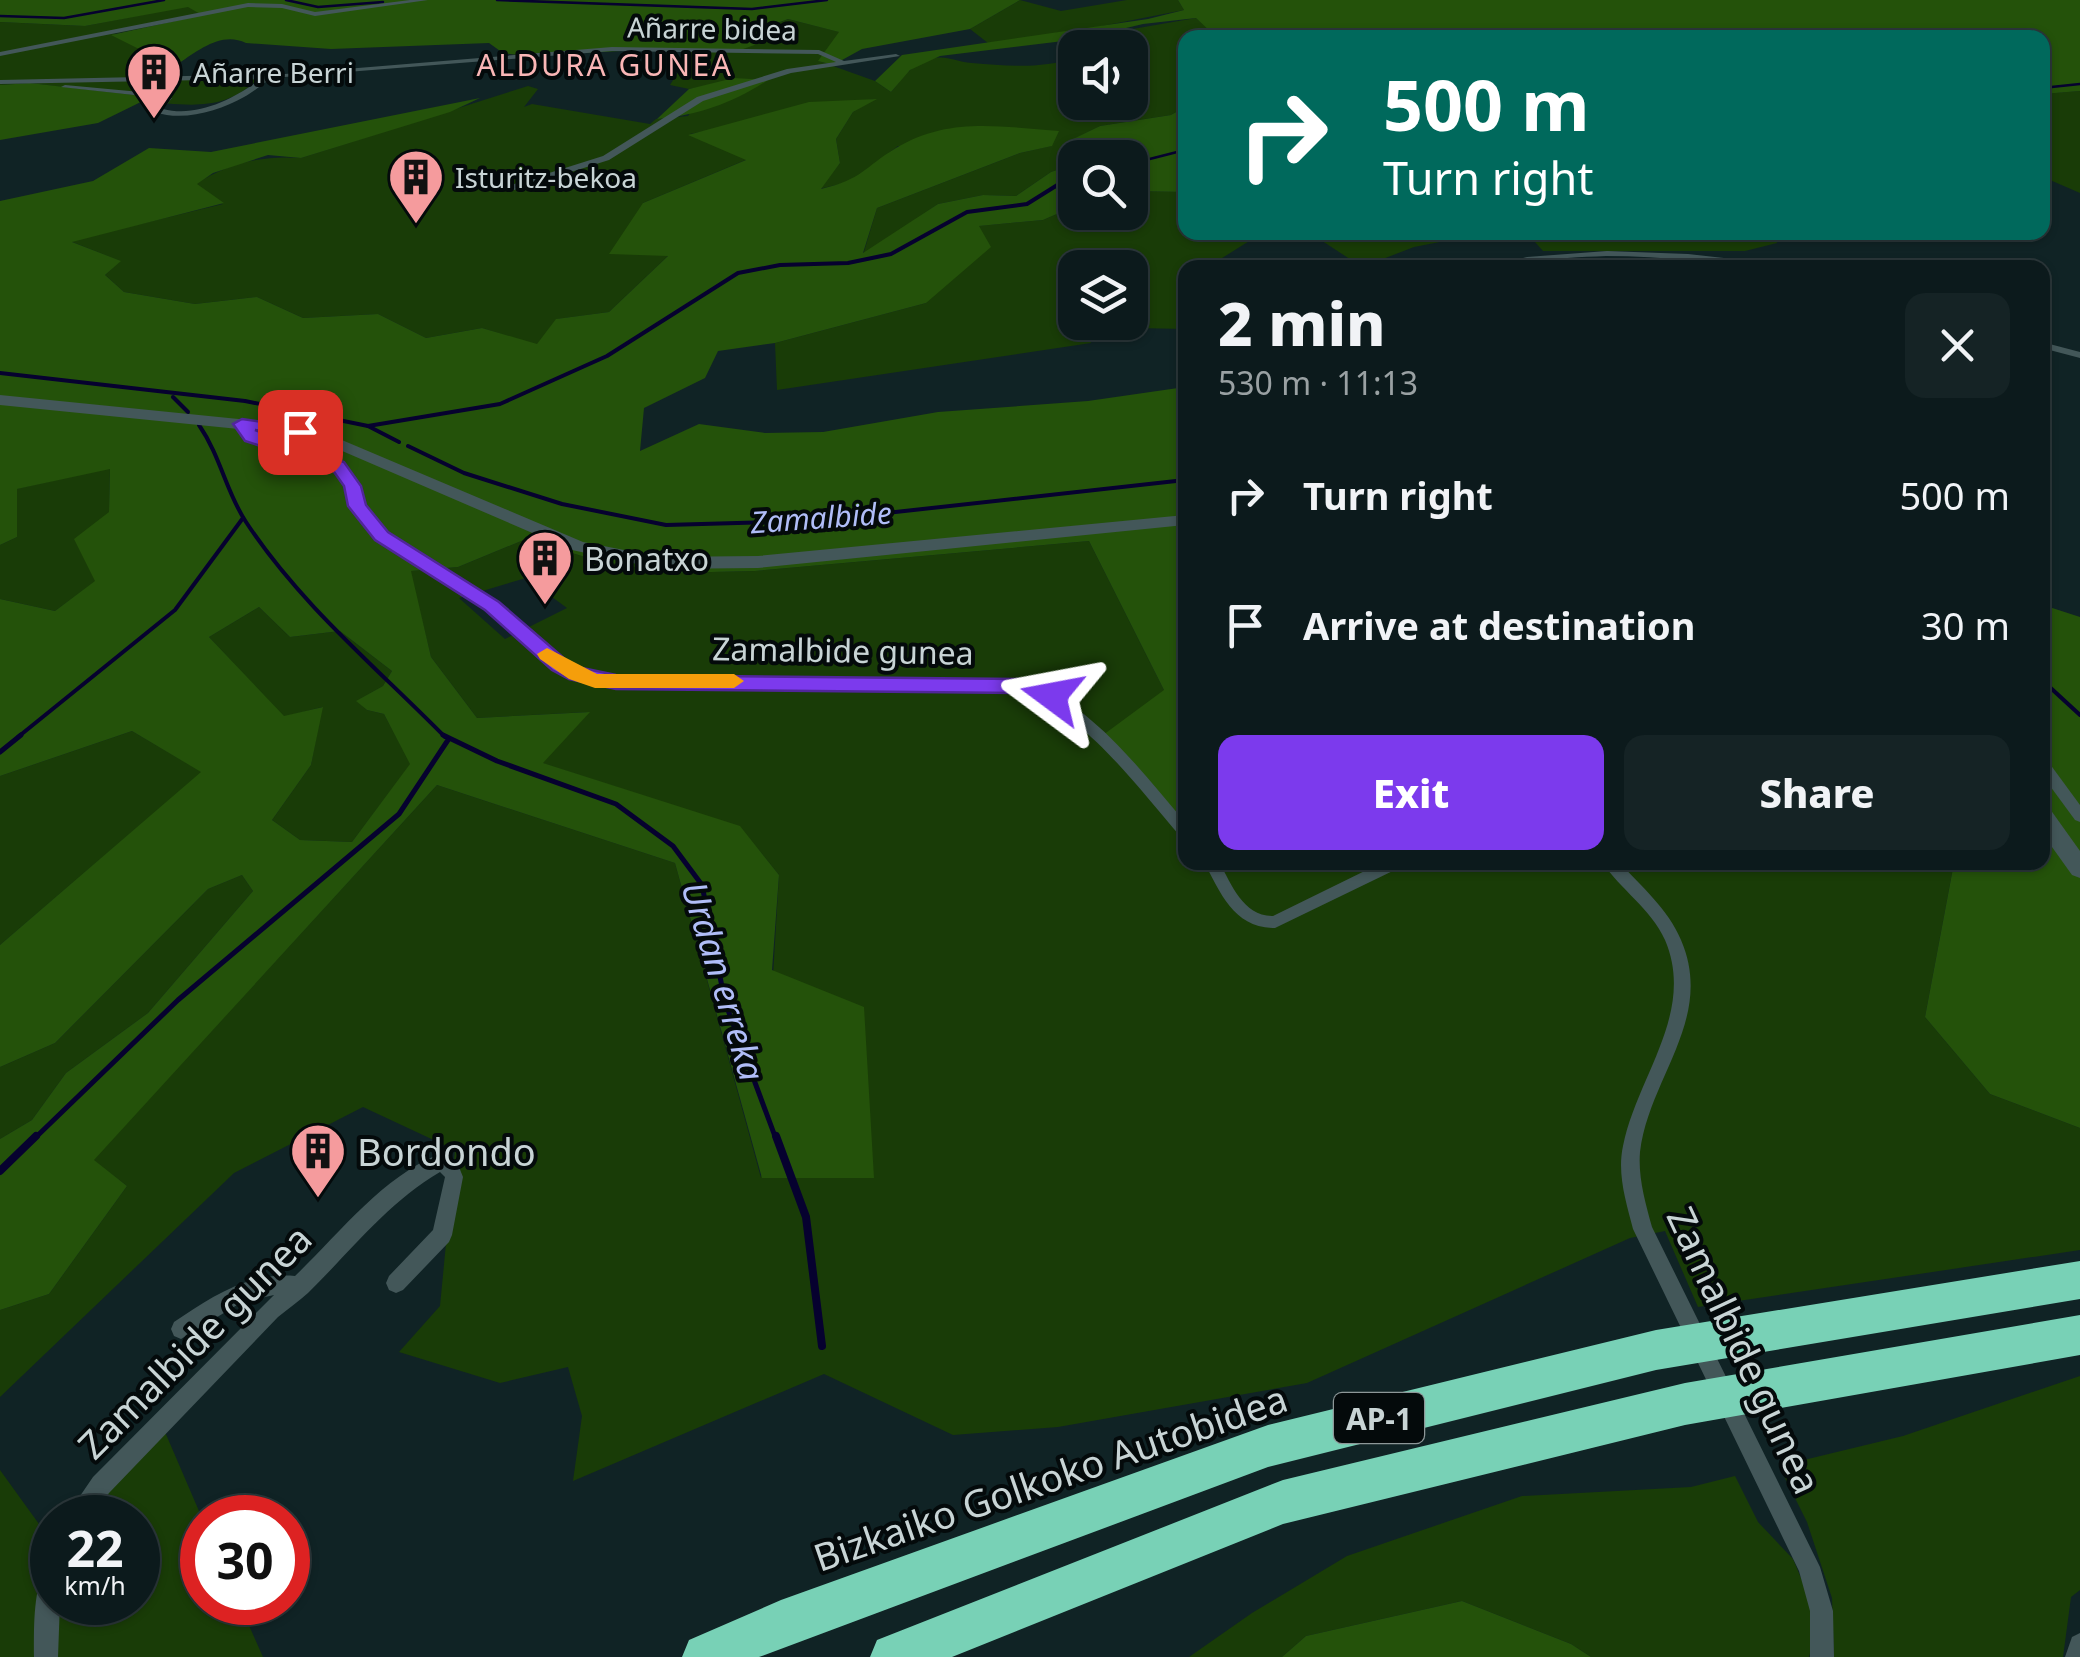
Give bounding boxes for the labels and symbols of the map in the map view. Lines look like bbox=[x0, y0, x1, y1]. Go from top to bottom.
street label: Añarre bidea bbox=[627, 8, 797, 48]
building icon: Añarre Berri bbox=[124, 42, 184, 121]
district label: ALDURA GUNEA bbox=[477, 44, 733, 85]
place label: Añarre Berri bbox=[193, 53, 354, 91]
building icon: Isturitz-bekoa bbox=[386, 147, 446, 226]
place label: Isturitz-bekoa bbox=[455, 158, 637, 196]
pin bbox=[258, 390, 343, 475]
water label: Zamalbide bbox=[748, 492, 893, 542]
building icon: Bonatxo bbox=[515, 528, 575, 607]
place label: Bonatxo bbox=[584, 537, 709, 580]
street label: Zamalbide gunea bbox=[712, 626, 974, 674]
position arrow bbox=[1000, 644, 1104, 748]
water label: Urdan erreka bbox=[671, 876, 777, 1086]
building icon: Bordondo bbox=[288, 1121, 348, 1200]
place label: Bordondo bbox=[357, 1125, 536, 1177]
street label: Zamalbide gunea bbox=[1656, 1198, 1834, 1502]
street label: Zamalbide gunea bbox=[66, 1213, 322, 1469]
street label: Bizkaiko Golkoko Autobidea bbox=[806, 1371, 1294, 1583]
road number: AP-1 bbox=[1334, 1393, 1424, 1443]
speed limit sign: 30 bbox=[180, 1495, 310, 1625]

